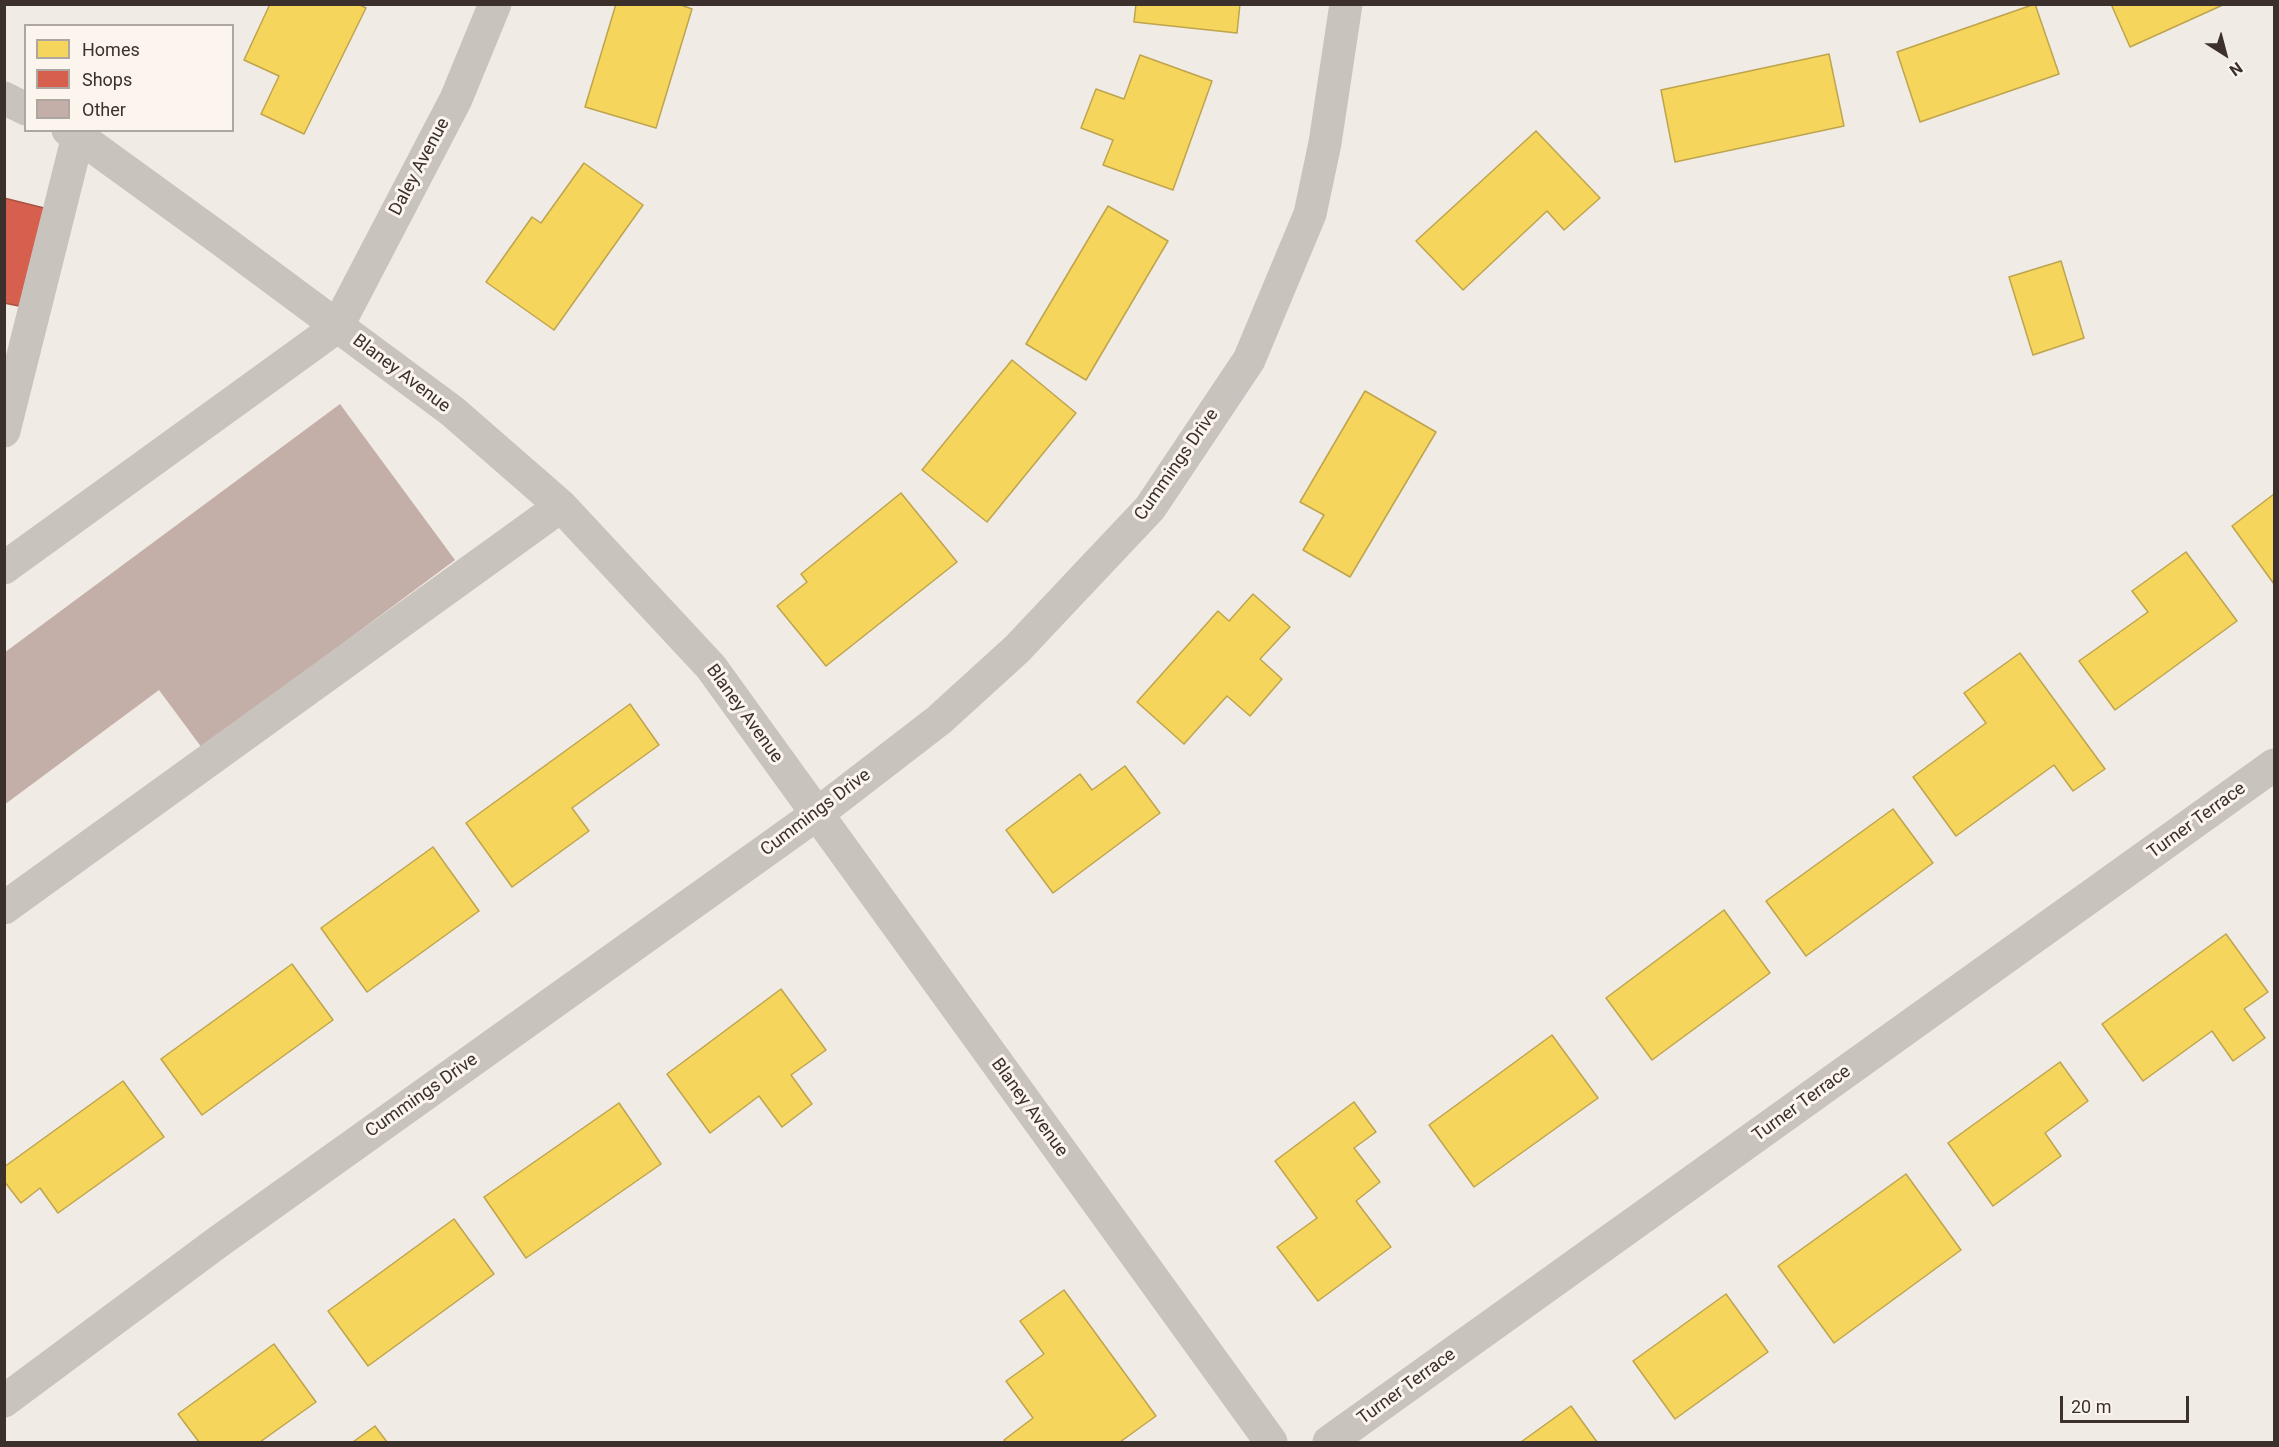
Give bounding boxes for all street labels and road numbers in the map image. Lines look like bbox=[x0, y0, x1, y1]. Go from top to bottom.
street label: Daley Avenue bbox=[385, 115, 455, 219]
street label: Blaney Avenue bbox=[348, 330, 454, 418]
street label: Cummings Drive bbox=[1130, 405, 1224, 525]
street label: Blaney Avenue bbox=[701, 660, 787, 768]
street label: Cummings Drive bbox=[757, 765, 875, 861]
street label: Turner Terrace bbox=[2144, 778, 2250, 864]
street label: Cummings Drive bbox=[362, 1049, 482, 1143]
street label: Blaney Avenue bbox=[986, 1054, 1072, 1162]
street label: Turner Terrace bbox=[1749, 1061, 1855, 1147]
street label: Turner Terrace bbox=[1354, 1344, 1460, 1430]

